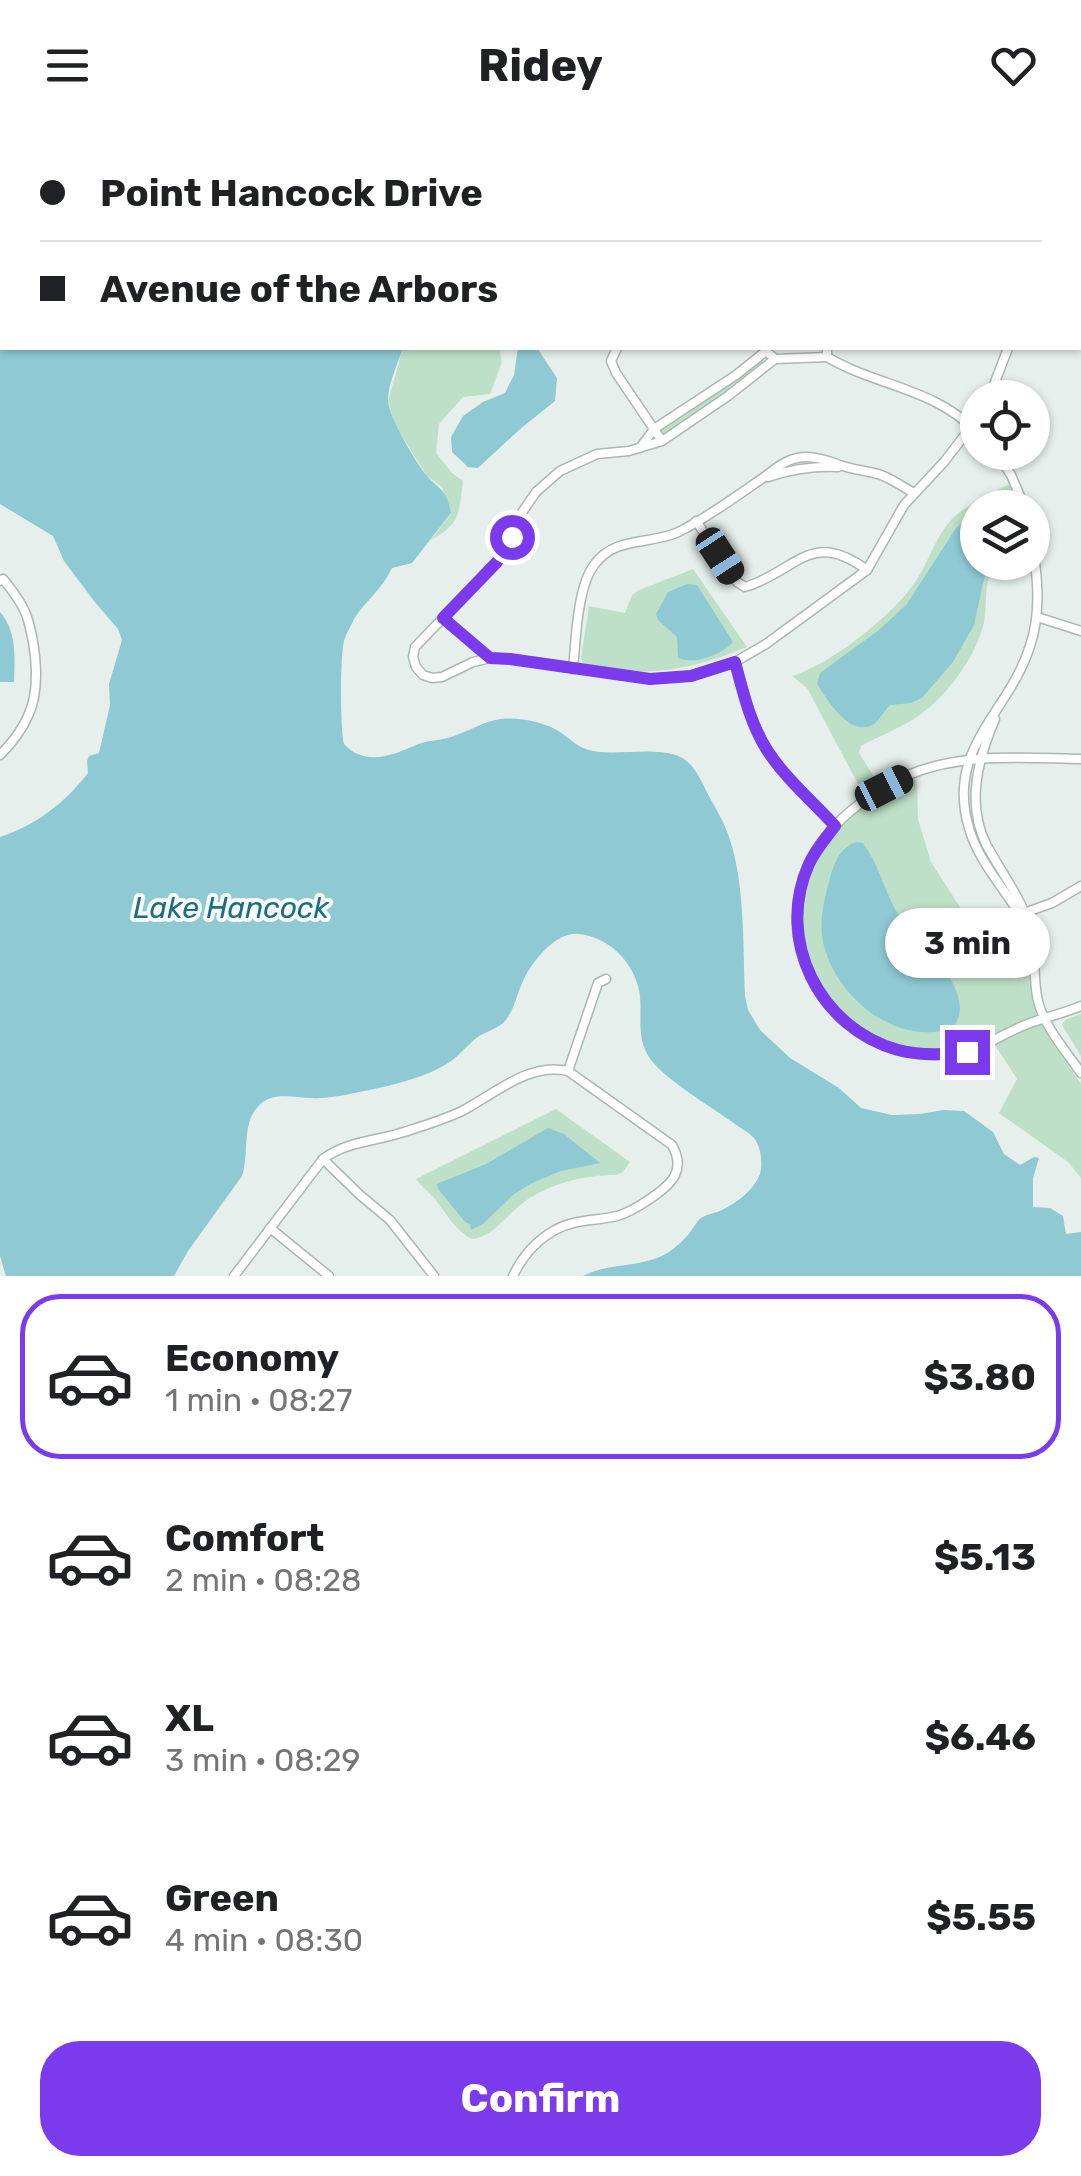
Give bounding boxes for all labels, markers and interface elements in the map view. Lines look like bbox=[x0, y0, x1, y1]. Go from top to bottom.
icon: menu bbox=[40, 38, 95, 93]
icon: heart bbox=[986, 38, 1041, 93]
text: Ridey bbox=[478, 39, 603, 92]
text: Point Hancock Drive bbox=[100, 170, 483, 216]
text: Avenue of the Arbors bbox=[100, 266, 498, 312]
map controls bbox=[960, 380, 1050, 580]
button: locate bbox=[960, 380, 1050, 470]
button: layers bbox=[960, 490, 1050, 580]
route start bbox=[490, 515, 535, 560]
car bbox=[691, 523, 749, 589]
car bbox=[850, 761, 918, 815]
water label: Lake Hancock bbox=[133, 890, 330, 926]
callout: 3 min bbox=[884, 907, 1050, 977]
text: 3 min bbox=[924, 924, 1011, 962]
route end bbox=[945, 1030, 990, 1075]
icon: car bbox=[45, 1332, 135, 1422]
text: Economy bbox=[165, 1335, 339, 1381]
text: $3.80 bbox=[923, 1354, 1036, 1400]
text: 1 min · 08:27 bbox=[165, 1381, 352, 1419]
icon: car bbox=[45, 1512, 135, 1602]
text: Comfort bbox=[165, 1515, 324, 1561]
text: $5.13 bbox=[934, 1534, 1036, 1580]
text: 2 min · 08:28 bbox=[165, 1561, 361, 1599]
icon: car bbox=[45, 1692, 135, 1782]
text: XL bbox=[165, 1695, 214, 1741]
text: $6.46 bbox=[925, 1714, 1036, 1760]
text: 3 min · 08:29 bbox=[165, 1741, 361, 1779]
icon: car bbox=[45, 1872, 135, 1962]
text: Green bbox=[165, 1875, 279, 1921]
text: $5.55 bbox=[926, 1894, 1036, 1940]
text: 4 min · 08:30 bbox=[165, 1921, 363, 1959]
button: Confirm bbox=[40, 2041, 1041, 2156]

